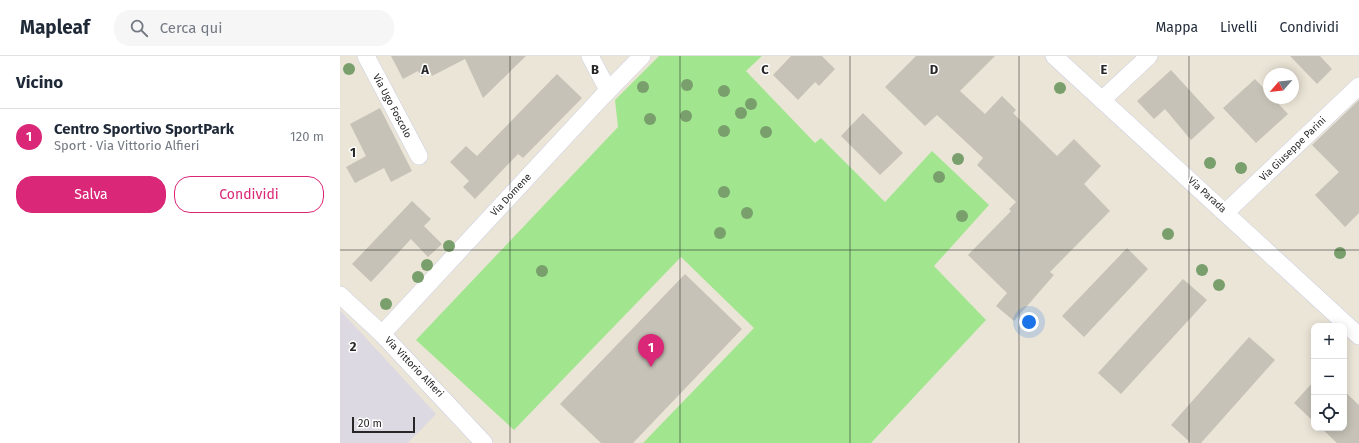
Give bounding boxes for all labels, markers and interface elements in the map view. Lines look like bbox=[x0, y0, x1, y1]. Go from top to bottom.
search box bbox=[114, 10, 394, 46]
text: Mapleaf bbox=[20, 16, 90, 39]
icon: search bbox=[128, 17, 150, 39]
text: Cerca qui bbox=[160, 19, 222, 37]
text: Mappa bbox=[1155, 19, 1198, 36]
text: Livelli bbox=[1220, 19, 1258, 36]
text: Condividi bbox=[1280, 19, 1339, 36]
text: A bbox=[420, 62, 429, 77]
text: B bbox=[591, 62, 599, 77]
text: C bbox=[761, 62, 769, 77]
text: D bbox=[930, 62, 939, 77]
text: E bbox=[1101, 62, 1108, 77]
north arrow bbox=[1263, 68, 1299, 104]
text: Vicino bbox=[16, 72, 63, 93]
street label: Via Ugo Foscolo bbox=[370, 72, 414, 140]
street label: Via Giuseppe Parini bbox=[1257, 114, 1329, 184]
text: Centro Sportivo SportPark bbox=[54, 120, 234, 138]
text: 1 bbox=[26, 129, 32, 144]
text: 120 m bbox=[290, 129, 324, 144]
text: Sport · Via Vittorio Alfieri bbox=[54, 138, 199, 153]
text: 1 bbox=[350, 145, 356, 160]
street label: Via Domene bbox=[488, 171, 534, 219]
street label: Via Parada bbox=[1185, 175, 1229, 215]
button: Salva bbox=[16, 176, 166, 213]
button: Condividi bbox=[174, 176, 324, 213]
your location bbox=[1019, 312, 1039, 332]
map controls bbox=[1311, 323, 1347, 431]
button: + bbox=[1311, 323, 1347, 359]
street label: Via Vittorio Alfieri bbox=[382, 334, 446, 400]
pin: 1 bbox=[638, 334, 664, 367]
text: 2 bbox=[350, 339, 357, 354]
button: − bbox=[1311, 359, 1347, 395]
button: locate bbox=[1311, 395, 1347, 431]
scale bar bbox=[352, 415, 415, 434]
text: 20 m bbox=[358, 417, 382, 430]

